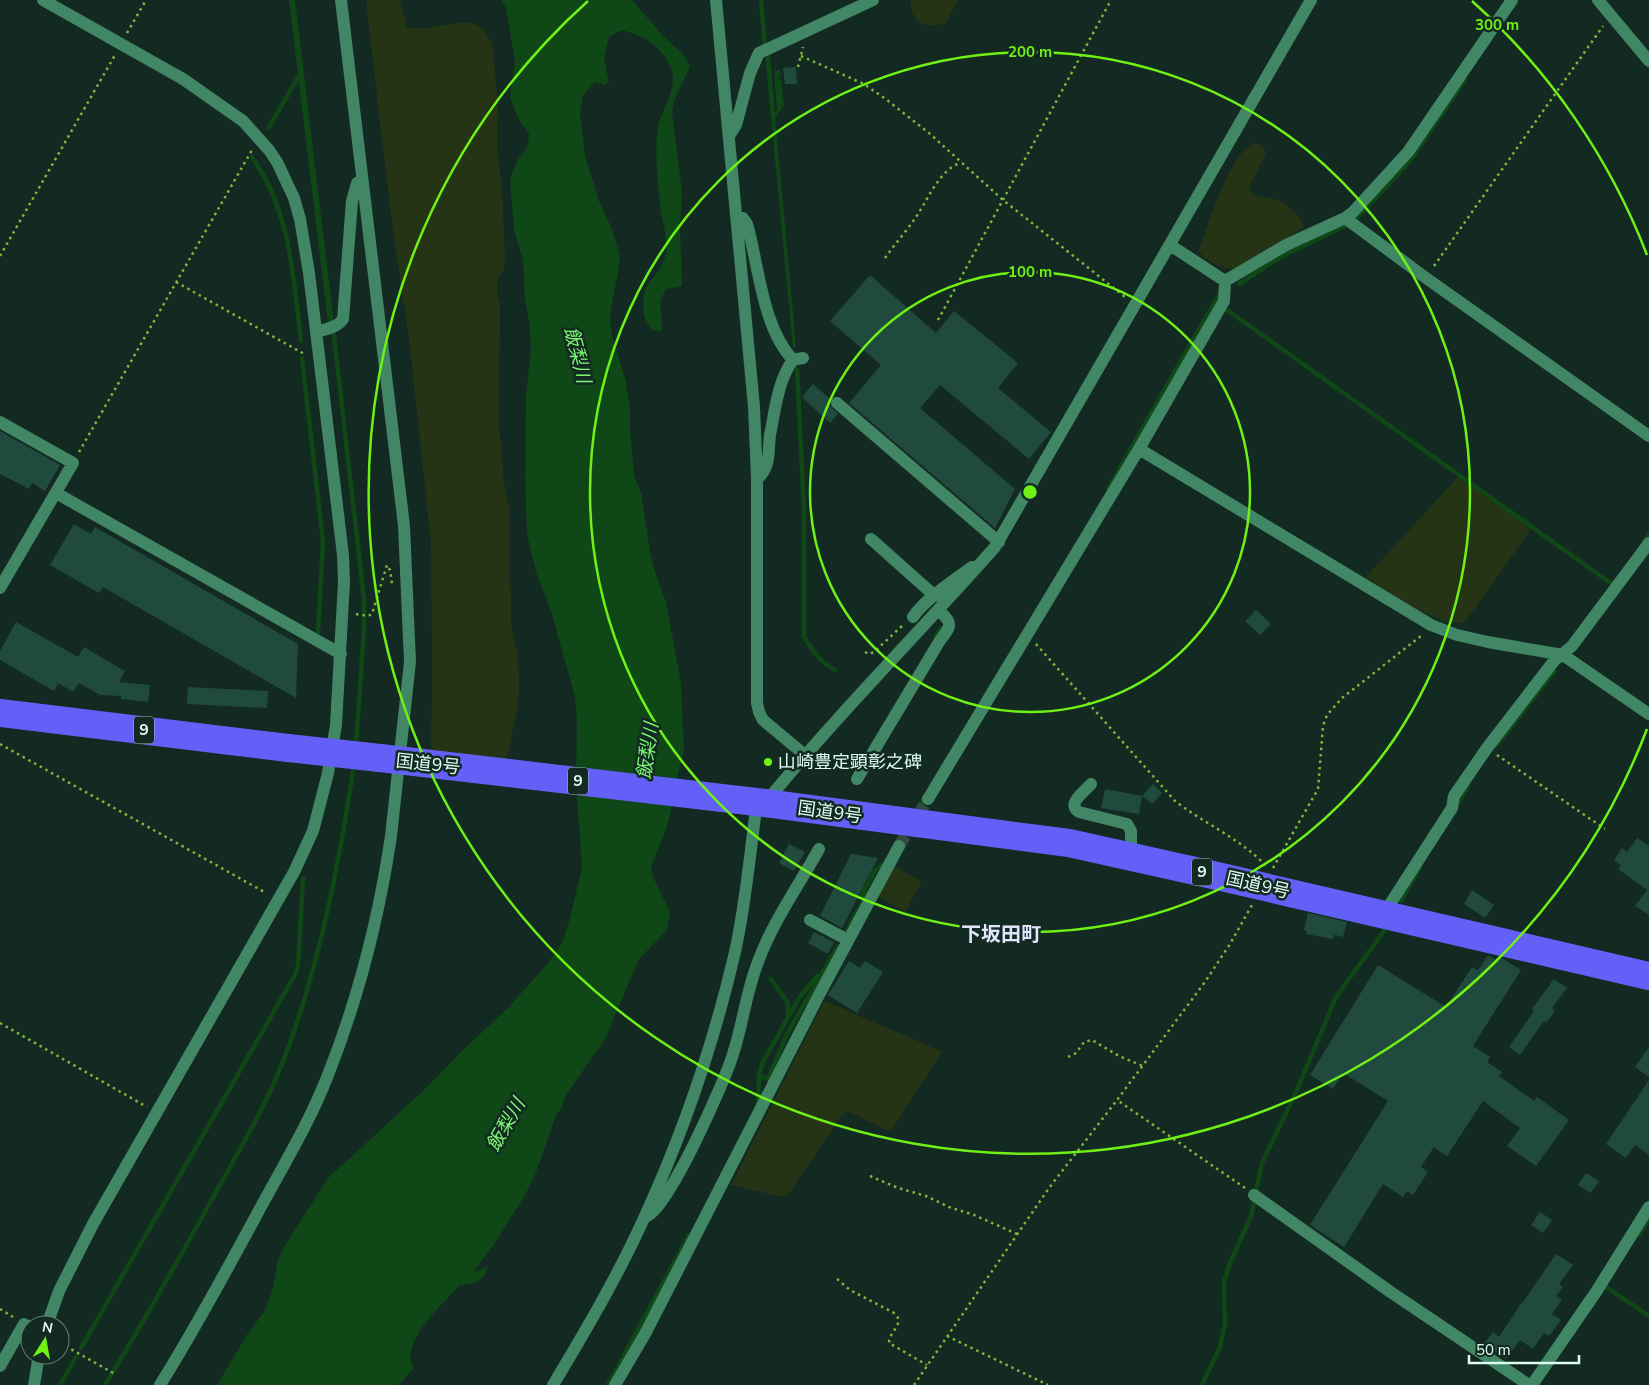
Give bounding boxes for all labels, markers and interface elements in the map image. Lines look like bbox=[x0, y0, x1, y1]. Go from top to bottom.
text: 300 m bbox=[1475, 15, 1519, 35]
text: 200 m bbox=[1008, 42, 1052, 62]
text: 100 m bbox=[1008, 262, 1052, 282]
water label: 飯梨川 bbox=[557, 324, 597, 388]
centre of rings bbox=[1021, 483, 1039, 501]
road number: 9 bbox=[134, 716, 154, 744]
water label: 飯梨川 bbox=[631, 719, 665, 781]
street label: 国道9号 bbox=[395, 749, 461, 779]
place label: 山崎豊定顕彰之碑 bbox=[778, 750, 922, 774]
marker: 山崎豊定顕彰之碑 bbox=[762, 756, 774, 768]
road number: 9 bbox=[568, 768, 588, 794]
street label: 国道9号 bbox=[796, 796, 864, 828]
road number: 9 bbox=[1192, 859, 1212, 886]
street label: 国道9号 bbox=[1224, 866, 1292, 904]
district label: 下坂田町 bbox=[961, 921, 1041, 948]
water label: 飯梨川 bbox=[480, 1092, 533, 1156]
north arrow bbox=[20, 1315, 70, 1365]
text: N bbox=[40, 1317, 54, 1338]
scale bar bbox=[1469, 1332, 1579, 1364]
text: 50 m bbox=[1476, 1340, 1511, 1360]

